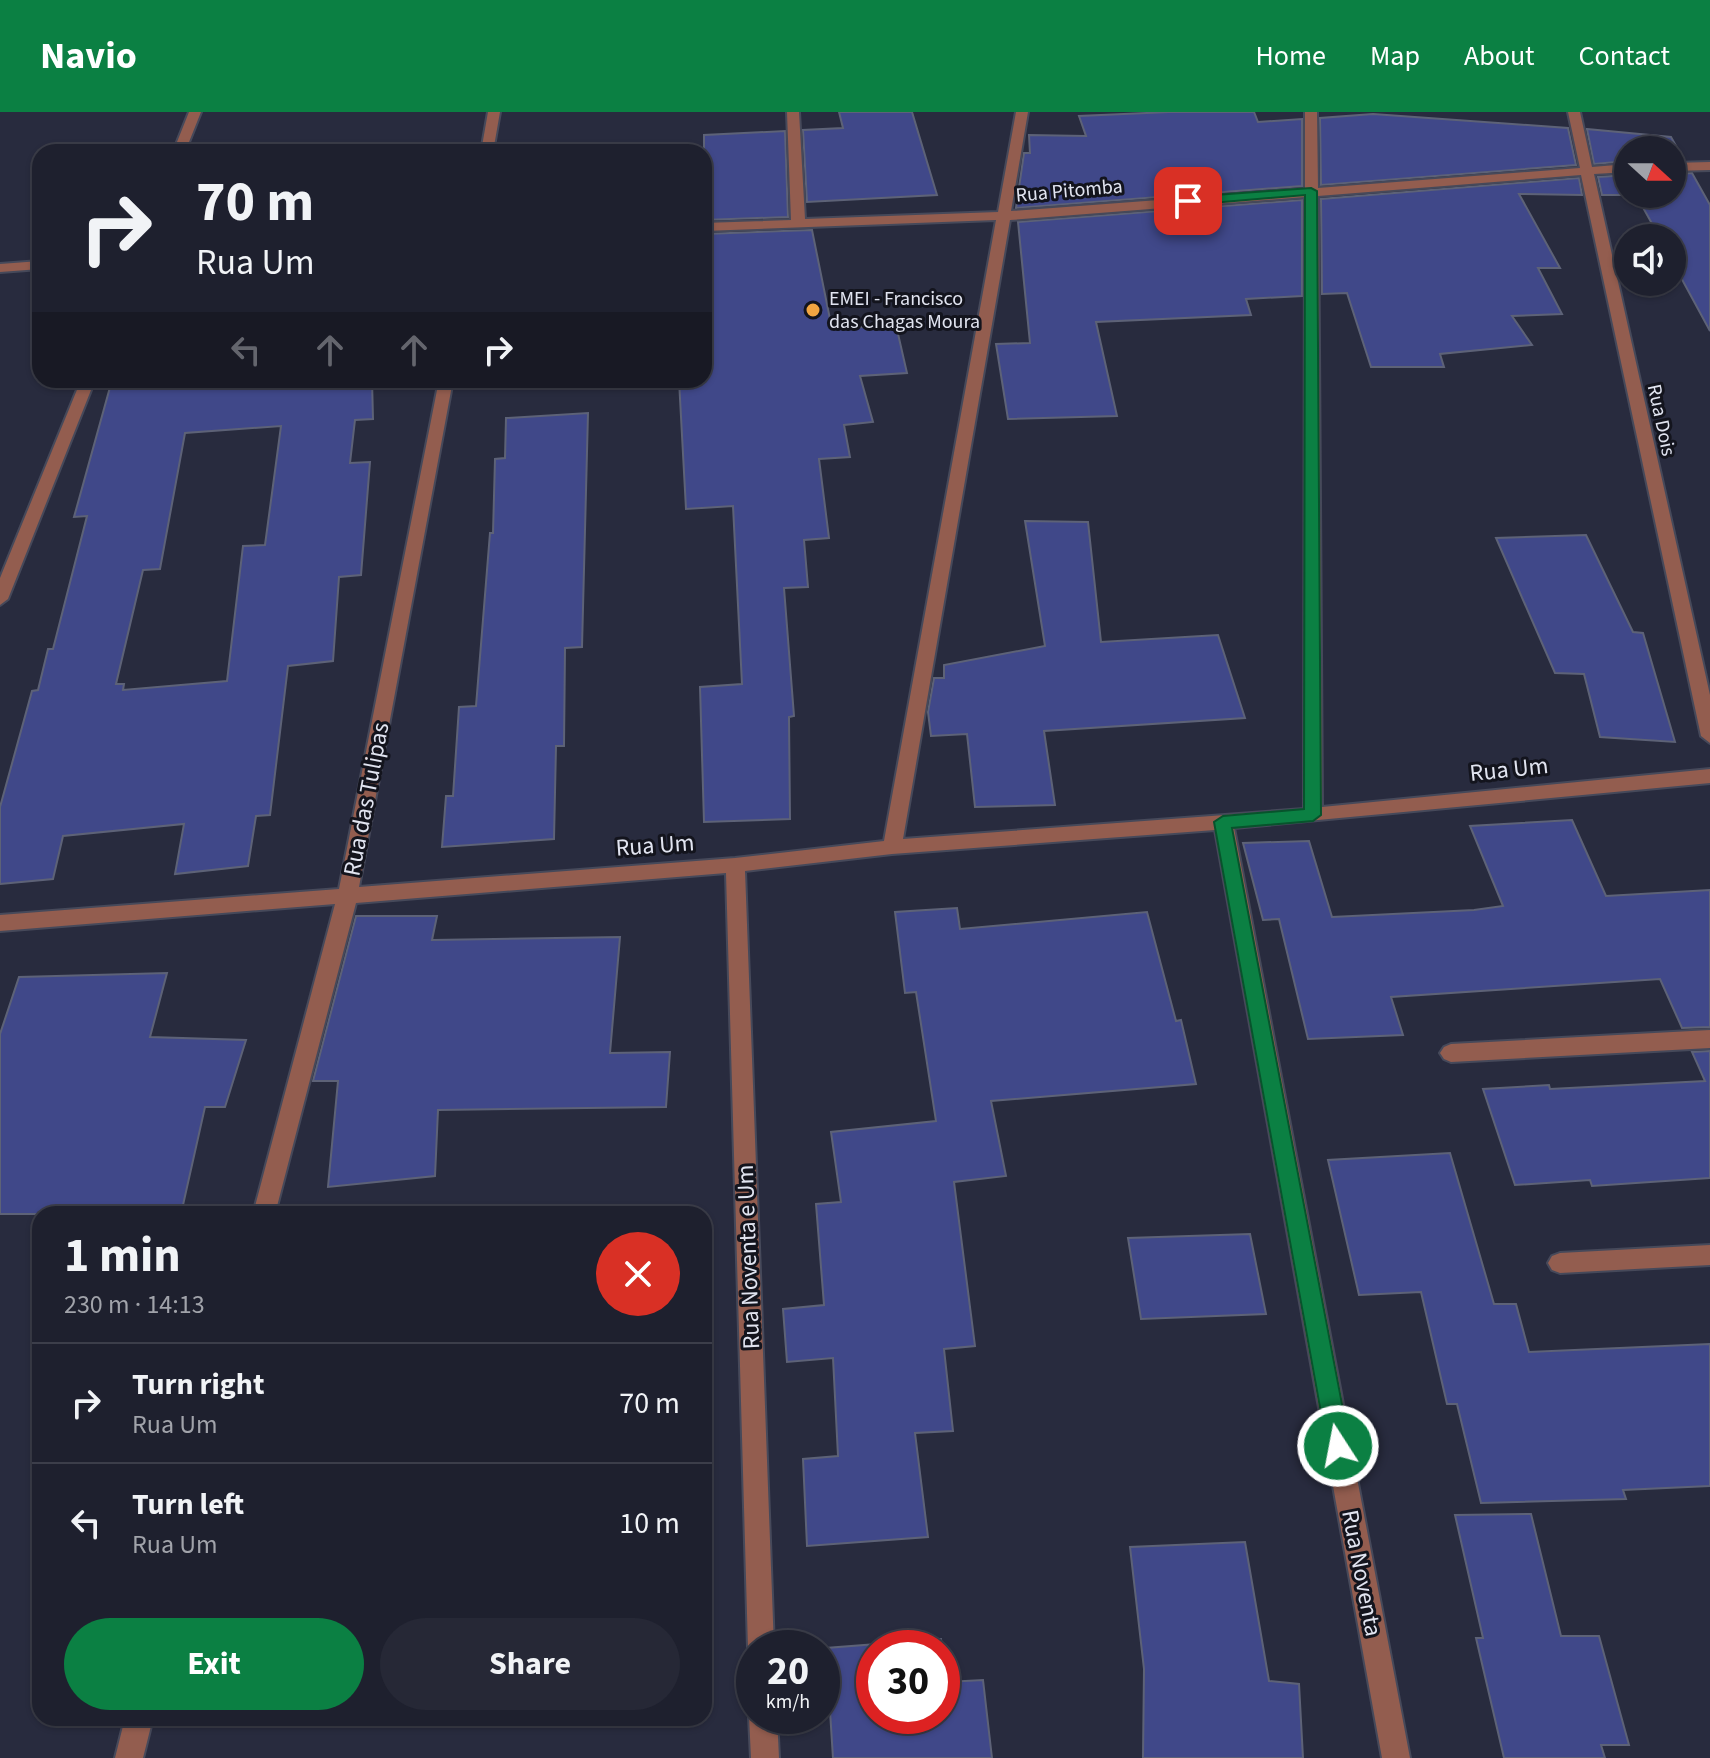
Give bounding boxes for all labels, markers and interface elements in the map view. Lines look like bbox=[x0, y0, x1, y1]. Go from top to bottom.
text: Navio bbox=[40, 29, 137, 83]
text: Home bbox=[1255, 36, 1326, 76]
text: Map bbox=[1370, 36, 1420, 76]
text: About bbox=[1464, 36, 1535, 76]
text: Contact bbox=[1579, 36, 1670, 76]
north arrow bbox=[1614, 136, 1686, 208]
map controls bbox=[1614, 136, 1686, 296]
text: 70 m bbox=[196, 163, 314, 242]
pin bbox=[1154, 167, 1222, 235]
street label: Rua Pitomba bbox=[1014, 172, 1124, 210]
icon: right bbox=[64, 176, 168, 280]
icon: arrive bbox=[1166, 179, 1210, 223]
button: sound bbox=[1614, 224, 1686, 296]
text: Rua Um bbox=[196, 237, 314, 288]
place label: EMEI - Francisco das Chagas Moura bbox=[829, 285, 980, 336]
marker: EMEI - Francisco das Chagas Moura bbox=[804, 301, 822, 319]
icon: left bbox=[224, 328, 268, 372]
icon: ahead bbox=[308, 328, 352, 372]
icon: ahead bbox=[392, 328, 436, 372]
icon: right bbox=[476, 328, 520, 372]
street label: Rua Dois bbox=[1640, 382, 1682, 459]
street label: Rua das Tulipas bbox=[334, 719, 399, 879]
street label: Rua Um bbox=[1468, 748, 1550, 791]
street label: Rua Um bbox=[614, 825, 696, 866]
street label: Rua Noventa e Um bbox=[728, 1164, 769, 1350]
text: 1 min bbox=[64, 1222, 181, 1290]
button: close bbox=[596, 1232, 680, 1316]
text: 230 m · 14:13 bbox=[64, 1286, 205, 1323]
text: Turn right bbox=[132, 1363, 264, 1406]
icon: right bbox=[64, 1381, 108, 1425]
text: 70 m bbox=[619, 1382, 680, 1425]
position arrow bbox=[1296, 1404, 1380, 1488]
text: Rua Um bbox=[132, 1406, 218, 1443]
text: Turn left bbox=[132, 1483, 244, 1526]
icon: left bbox=[64, 1501, 108, 1545]
text: 10 m bbox=[619, 1502, 680, 1545]
street label: Rua Noventa bbox=[1332, 1507, 1391, 1639]
text: Rua Um bbox=[132, 1526, 218, 1563]
button: Exit bbox=[64, 1618, 364, 1710]
button: Share bbox=[380, 1618, 680, 1710]
speed limit sign: 30 bbox=[856, 1630, 960, 1734]
text: 20 bbox=[767, 1643, 809, 1700]
text: km/h bbox=[766, 1688, 810, 1716]

